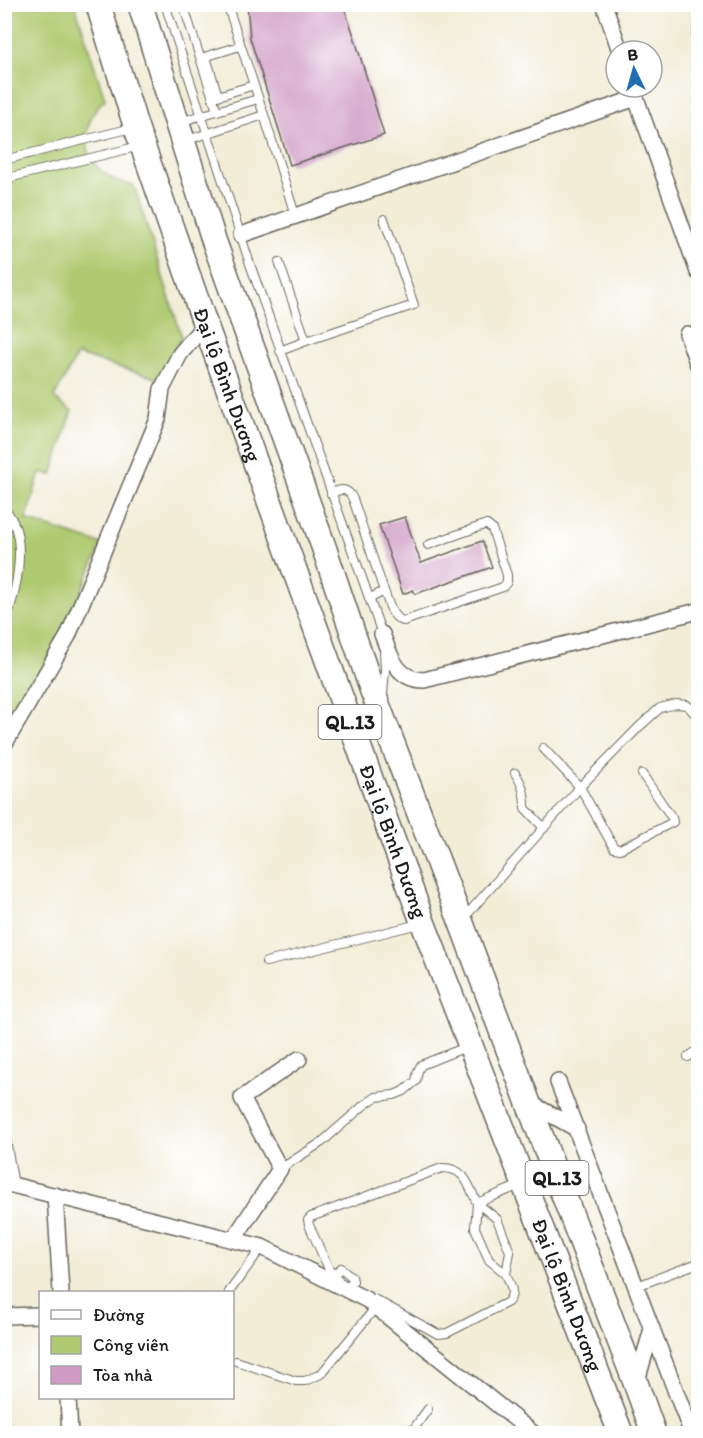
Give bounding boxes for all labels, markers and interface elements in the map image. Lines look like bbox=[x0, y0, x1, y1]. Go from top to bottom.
north arrow bbox=[604, 39, 664, 99]
text: B bbox=[627, 45, 639, 64]
street label: Đại lộ Bình Dương bbox=[188, 304, 267, 465]
road number: QL.13 bbox=[318, 705, 382, 739]
street label: Đại lộ Bình Dương bbox=[354, 761, 433, 922]
road number: QL.13 bbox=[526, 1161, 588, 1195]
street label: Đại lộ Bình Dương bbox=[527, 1215, 609, 1375]
legend bbox=[39, 1291, 234, 1399]
text: Đường bbox=[93, 1304, 145, 1326]
text: Công viên bbox=[93, 1334, 169, 1356]
text: Tòa nhà bbox=[93, 1364, 153, 1386]

